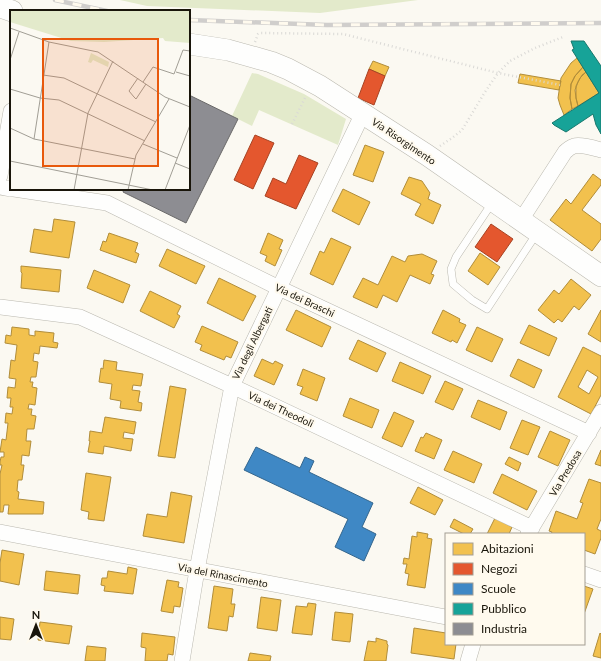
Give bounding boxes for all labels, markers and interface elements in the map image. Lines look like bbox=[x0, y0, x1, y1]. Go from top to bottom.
inset map bbox=[10, 10, 190, 190]
street label: Via Risorgimento bbox=[370, 115, 439, 167]
street label: Via dei Braschi bbox=[273, 281, 337, 319]
street label: Via degli Albergati bbox=[229, 305, 275, 381]
street label: Via dei Theodoli bbox=[246, 389, 316, 429]
street label: Via Predosa bbox=[546, 448, 584, 498]
legend bbox=[445, 533, 585, 645]
text: Abitazioni bbox=[481, 541, 534, 556]
street label: Via del Rinascimento bbox=[177, 560, 269, 590]
text: Negozi bbox=[481, 561, 518, 576]
text: Scuole bbox=[481, 581, 516, 596]
text: Pubblico bbox=[481, 601, 527, 616]
north arrow bbox=[16, 605, 56, 645]
text: N bbox=[32, 608, 40, 621]
text: Industria bbox=[481, 621, 527, 636]

